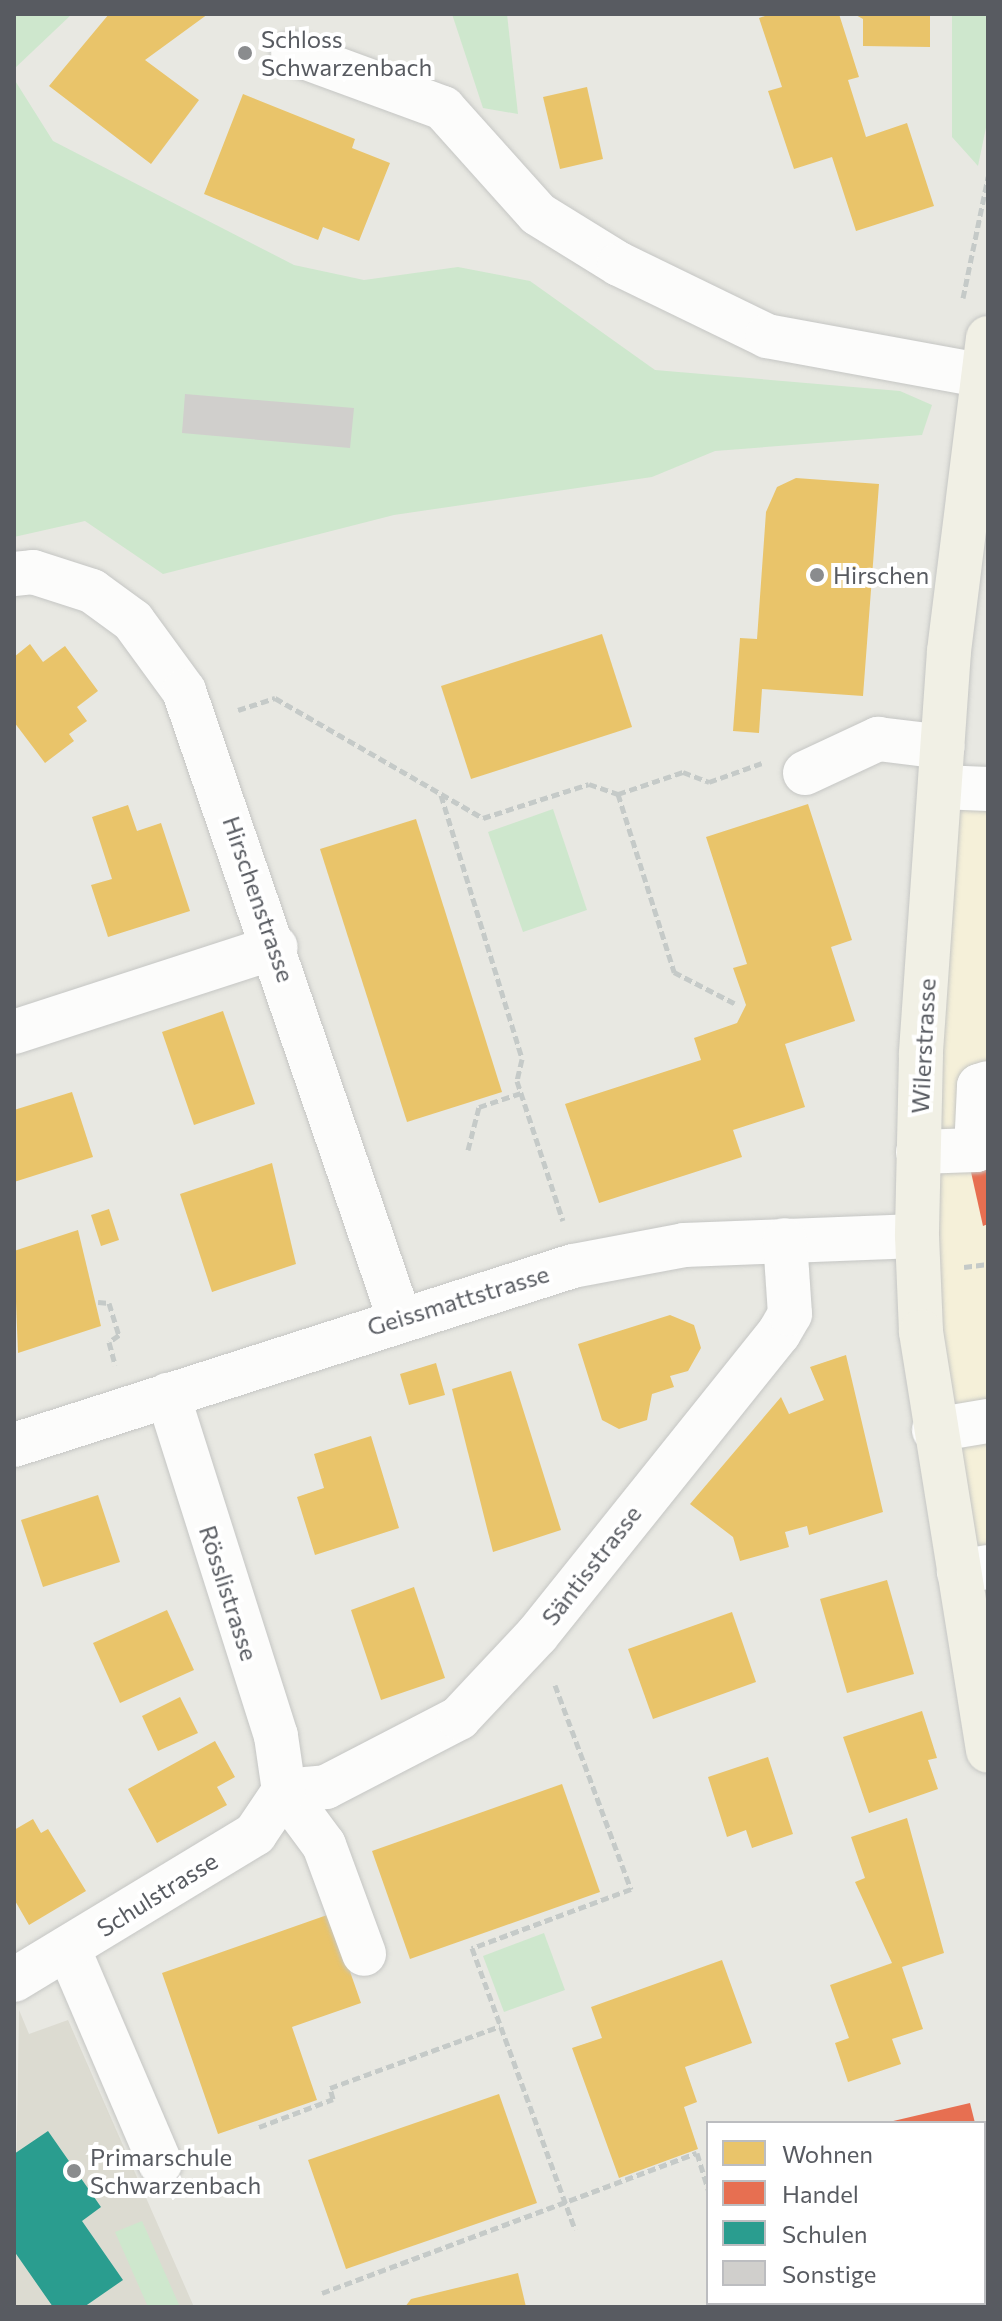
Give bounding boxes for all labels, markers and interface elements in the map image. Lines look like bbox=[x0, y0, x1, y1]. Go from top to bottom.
place label: Schloss Schwarzenbach bbox=[261, 25, 432, 81]
marker: Schloss Schwarzenbach bbox=[236, 44, 254, 62]
place label: Hirschen bbox=[833, 561, 929, 589]
marker: Hirschen bbox=[808, 566, 826, 584]
street label: Hirschenstrasse bbox=[217, 812, 301, 986]
street label: Wilerstrasse bbox=[905, 978, 941, 1114]
street label: Geissmattstrasse bbox=[364, 1259, 552, 1341]
street label: Säntisstrasse bbox=[535, 1499, 647, 1631]
street label: Rösslistrasse bbox=[194, 1522, 264, 1664]
street label: Schulstrasse bbox=[92, 1846, 222, 1942]
legend bbox=[706, 2121, 986, 2305]
text: Wohnen bbox=[782, 2139, 873, 2168]
place label: Primarschule Schwarzenbach bbox=[90, 2143, 261, 2199]
marker: Primarschule Schwarzenbach bbox=[65, 2162, 83, 2180]
text: Handel bbox=[782, 2179, 859, 2208]
text: Schulen bbox=[782, 2219, 868, 2248]
text: Sonstige bbox=[782, 2259, 876, 2288]

